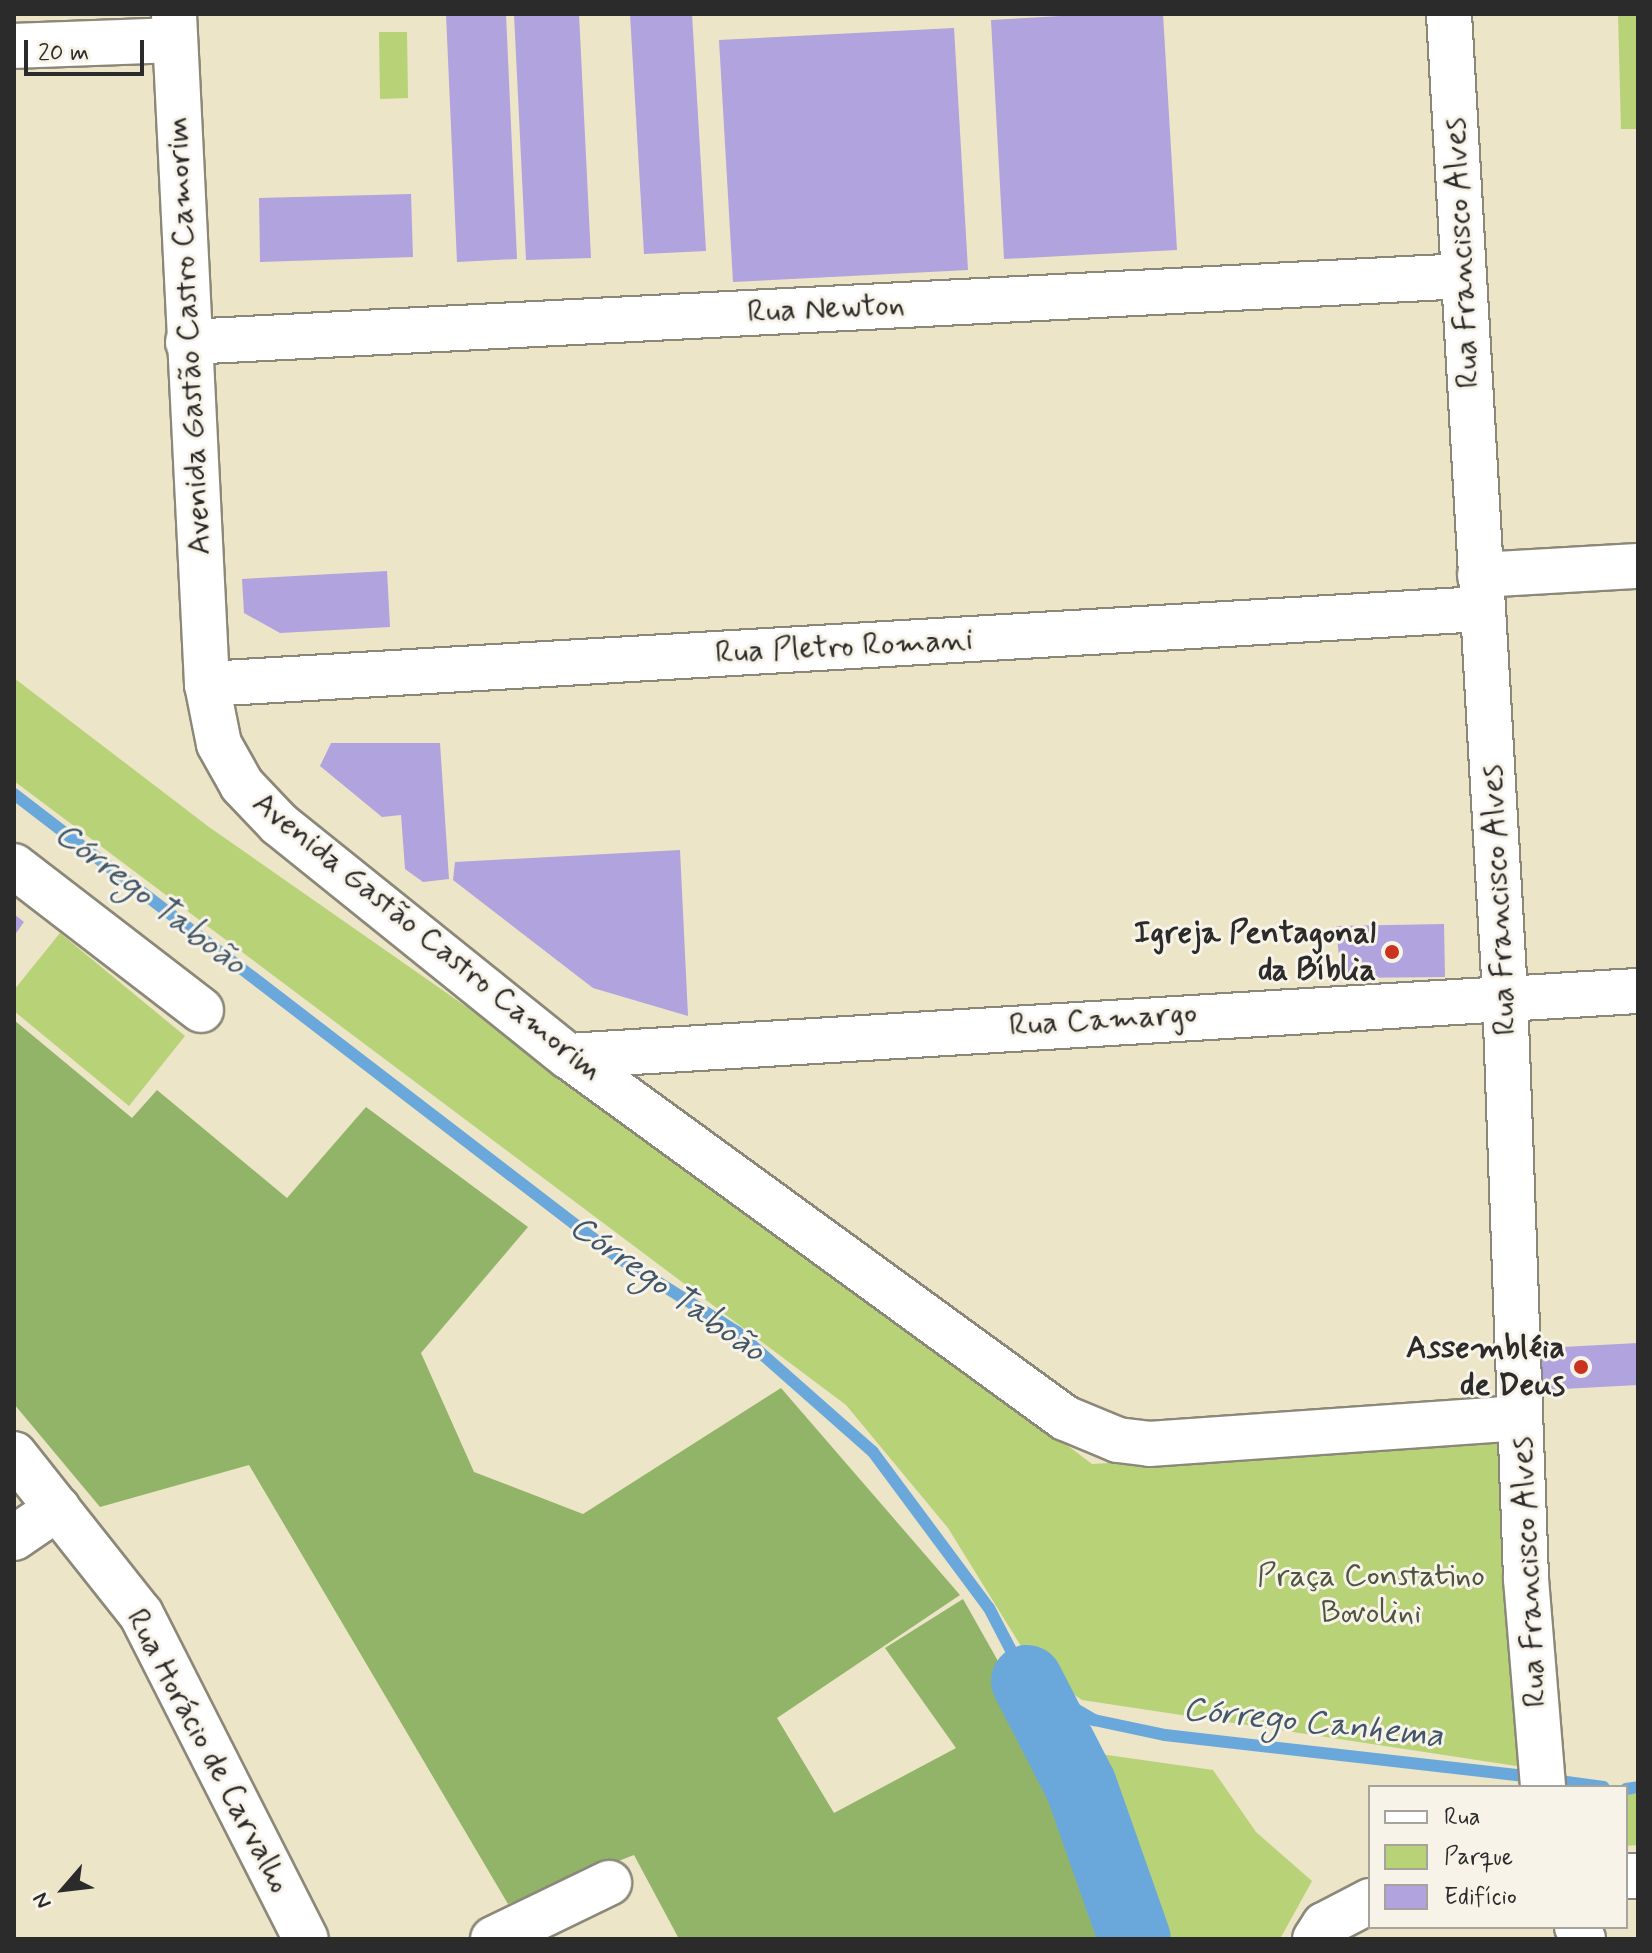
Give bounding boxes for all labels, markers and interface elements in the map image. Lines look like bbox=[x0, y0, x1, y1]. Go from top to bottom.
scale bar bbox=[28, 24, 148, 74]
text: 20 m bbox=[38, 38, 89, 69]
street label: Avenida Gastão Castro Camorim bbox=[158, 116, 220, 556]
street label: Rua Francisco Alves bbox=[1436, 118, 1488, 388]
street label: Rua Newton bbox=[747, 286, 905, 332]
street label: Rua Pletro Romani bbox=[714, 621, 974, 673]
street label: Rua Francisco Alves bbox=[1473, 765, 1525, 1035]
street label: Avenida Gastão Castro Camorim bbox=[244, 784, 610, 1090]
water label: Córrego Taboão bbox=[50, 816, 250, 982]
place label: Igreja Pentagonal da Bíblia bbox=[1134, 915, 1376, 990]
marker: Igreja Pentagonal da Bíblia bbox=[1383, 943, 1401, 961]
street label: Rua Camargo bbox=[1010, 994, 1196, 1046]
water label: Córrego Taboão bbox=[565, 1209, 769, 1369]
place label: Assembléia de Deus bbox=[1406, 1330, 1565, 1405]
marker: Assembléia de Deus bbox=[1572, 1358, 1590, 1376]
street label: Rua Francisco Alves bbox=[1503, 1437, 1555, 1707]
park label: Praça Constatino Bovolini bbox=[1257, 1558, 1485, 1633]
street label: Rua Horácio de Carvalho bbox=[116, 1601, 300, 1901]
water label: Córrego Canhema bbox=[1181, 1689, 1445, 1757]
legend bbox=[1368, 1785, 1628, 1929]
text: Rua bbox=[1444, 1802, 1481, 1833]
text: Parque bbox=[1444, 1842, 1513, 1873]
north arrow bbox=[24, 1849, 104, 1929]
text: Edifício bbox=[1444, 1882, 1517, 1913]
text: N bbox=[27, 1887, 59, 1913]

